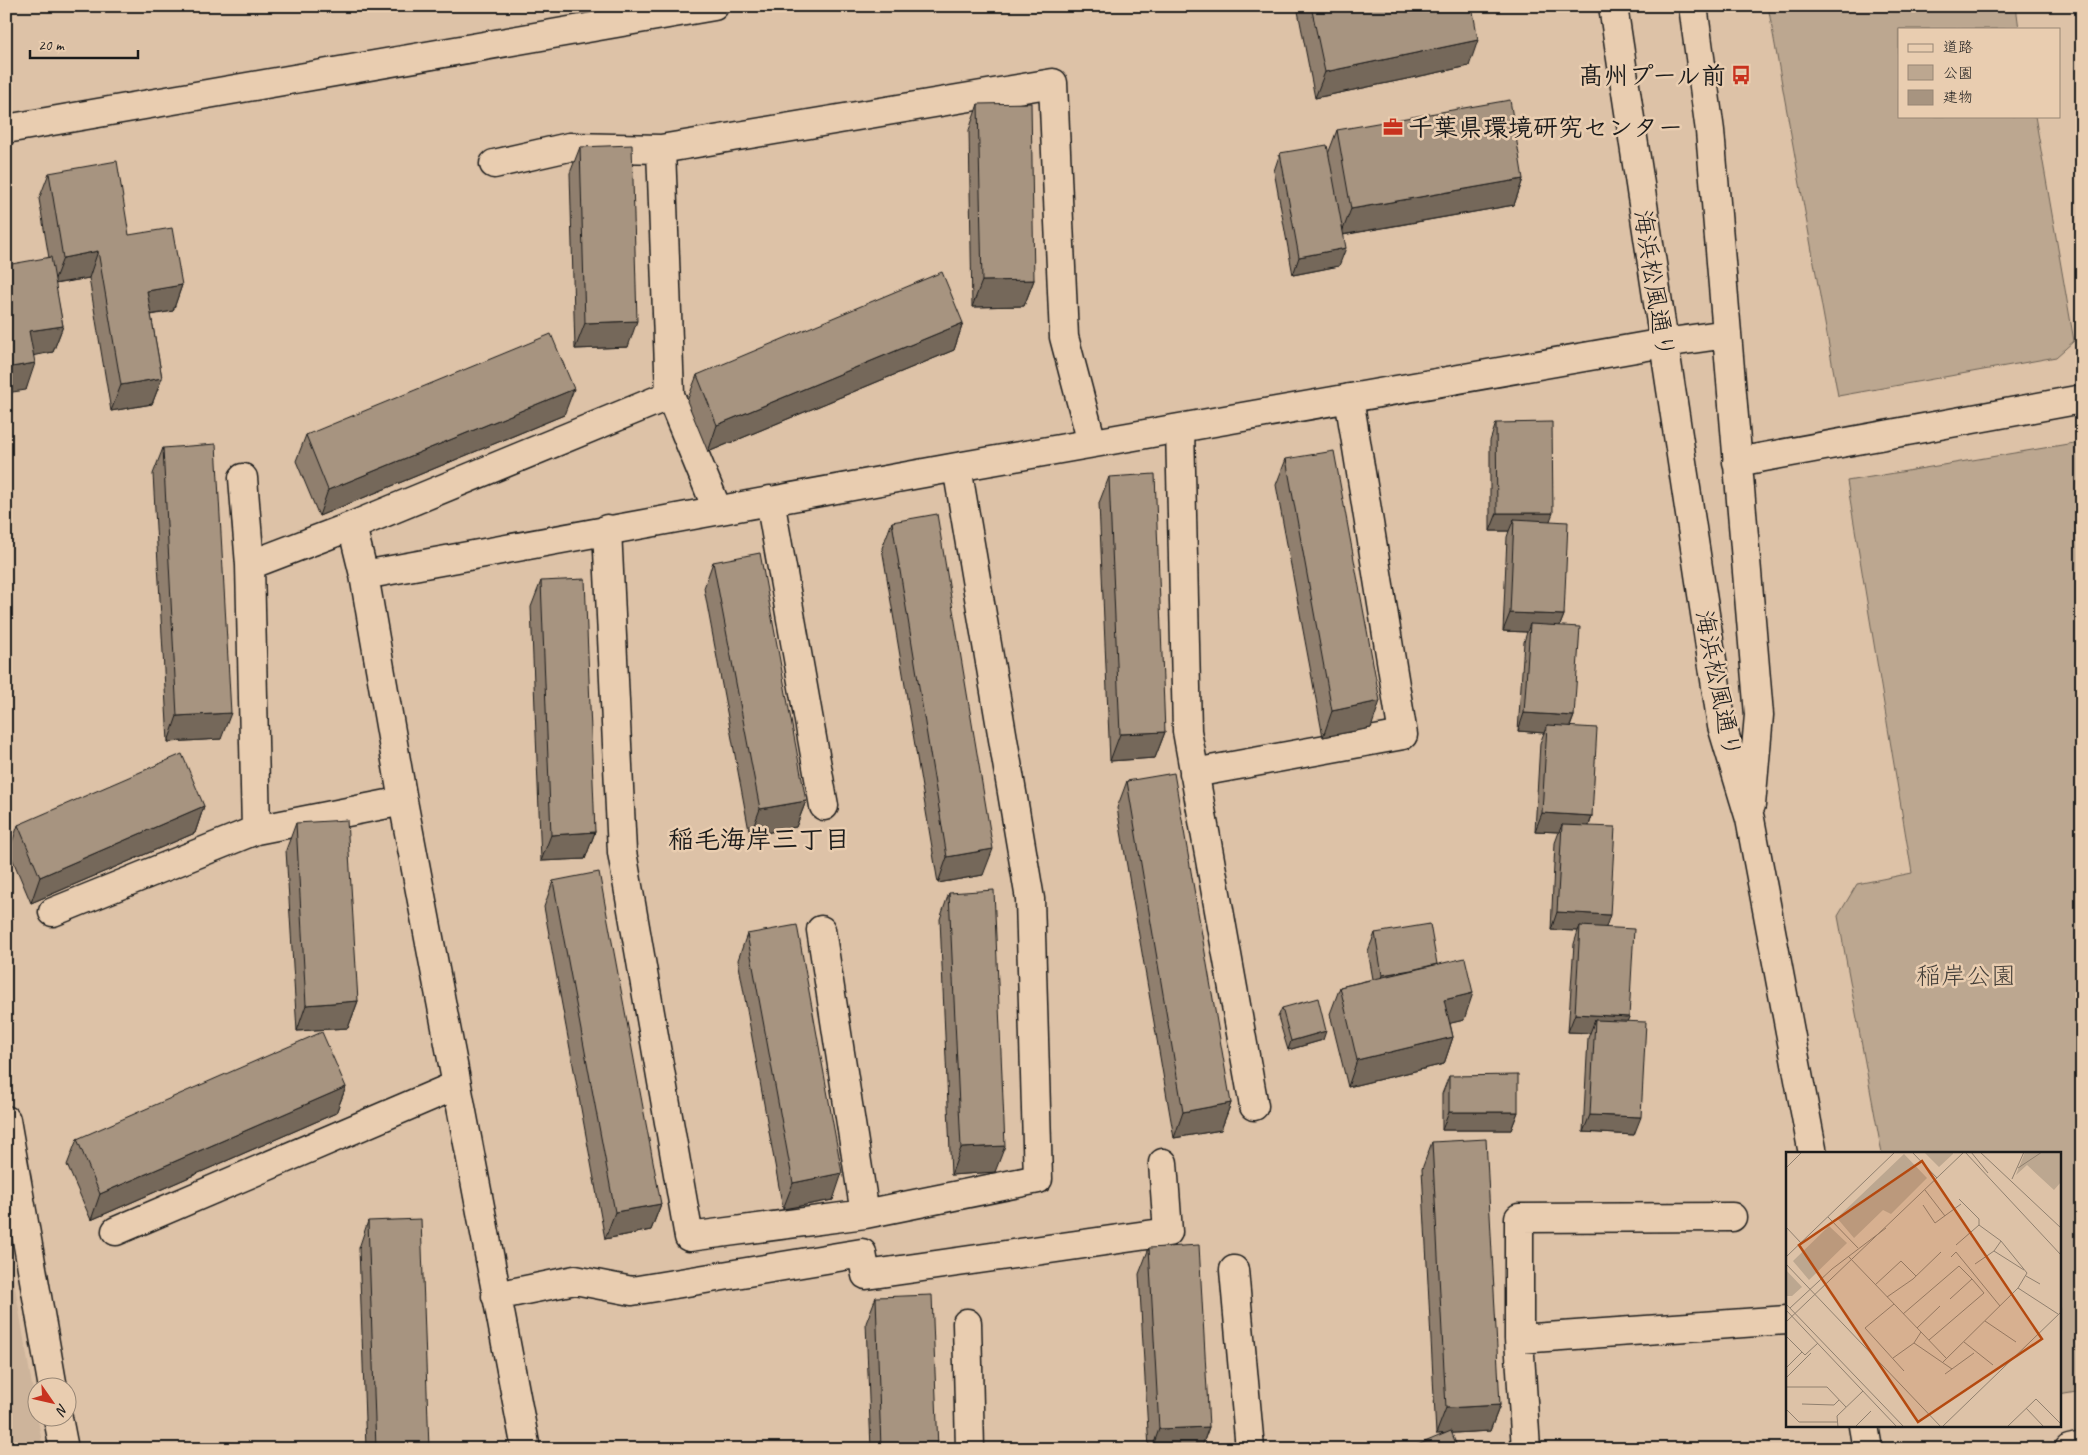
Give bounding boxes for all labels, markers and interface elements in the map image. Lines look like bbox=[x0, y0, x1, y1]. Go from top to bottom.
scale bar bbox=[30, 28, 138, 60]
legend bbox=[1898, 28, 2060, 118]
text: 20 m bbox=[38, 36, 65, 55]
text: 道路 bbox=[1943, 38, 1973, 57]
place label: 髙州プール前 bbox=[1578, 60, 1726, 92]
bus stop icon: 髙州プール前 bbox=[1730, 64, 1752, 86]
text: 公園 bbox=[1943, 64, 1973, 83]
text: 建物 bbox=[1943, 88, 1973, 107]
place label: 千葉県環境研究センター bbox=[1408, 112, 1683, 144]
office icon: 千葉県環境研究センター bbox=[1382, 116, 1404, 138]
street label: 海浜松風通り bbox=[1626, 208, 1682, 361]
street label: 海浜松風通り bbox=[1688, 608, 1748, 761]
district label: 稲毛海岸三丁目 bbox=[668, 823, 850, 856]
park label: 稲岸公園 bbox=[1916, 960, 2016, 992]
inset map bbox=[1786, 1152, 2060, 1428]
north arrow bbox=[28, 1378, 78, 1428]
text: N bbox=[52, 1401, 72, 1419]

